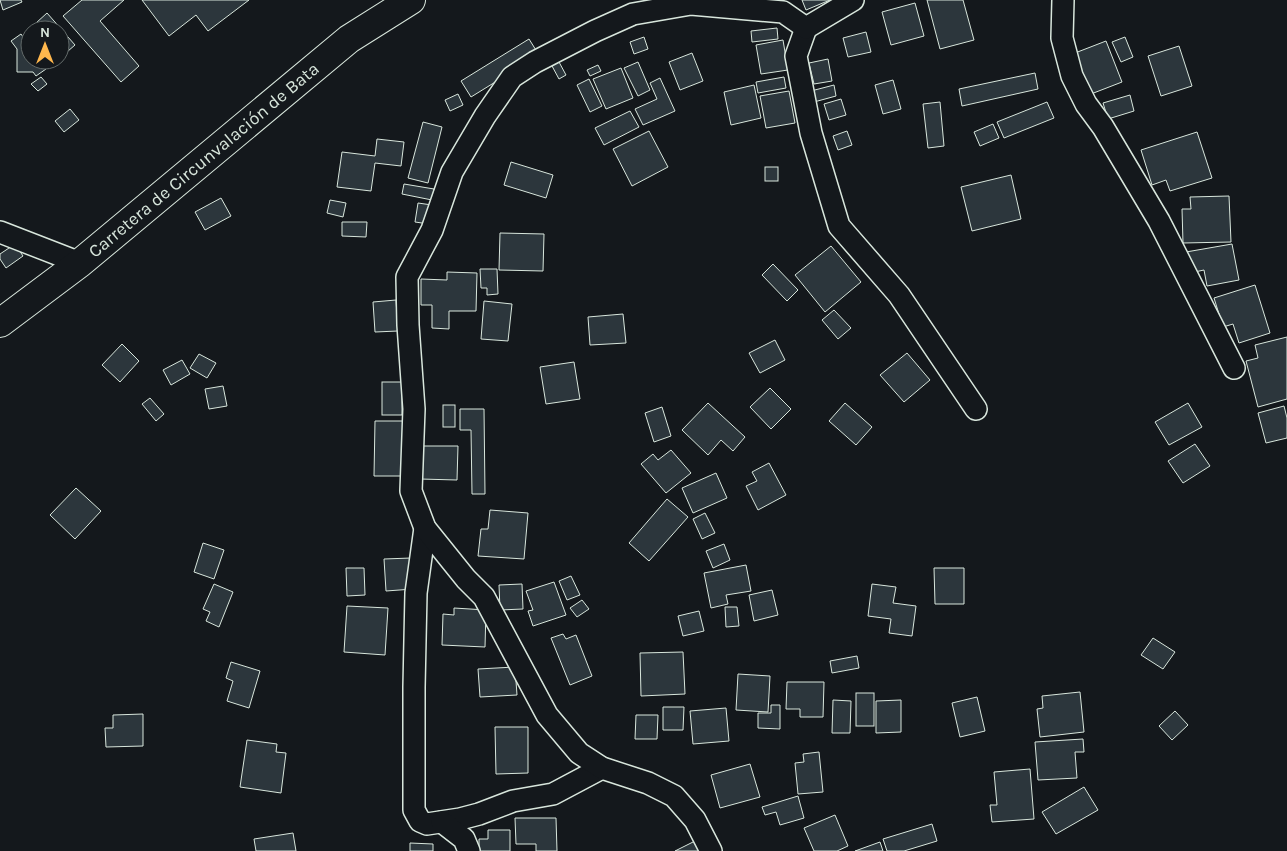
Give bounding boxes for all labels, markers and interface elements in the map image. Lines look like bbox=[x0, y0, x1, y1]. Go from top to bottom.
north arrow bbox=[20, 20, 70, 70]
text: N bbox=[40, 24, 50, 41]
street label: Carretera de Circunvalación de Bata bbox=[84, 58, 324, 262]

